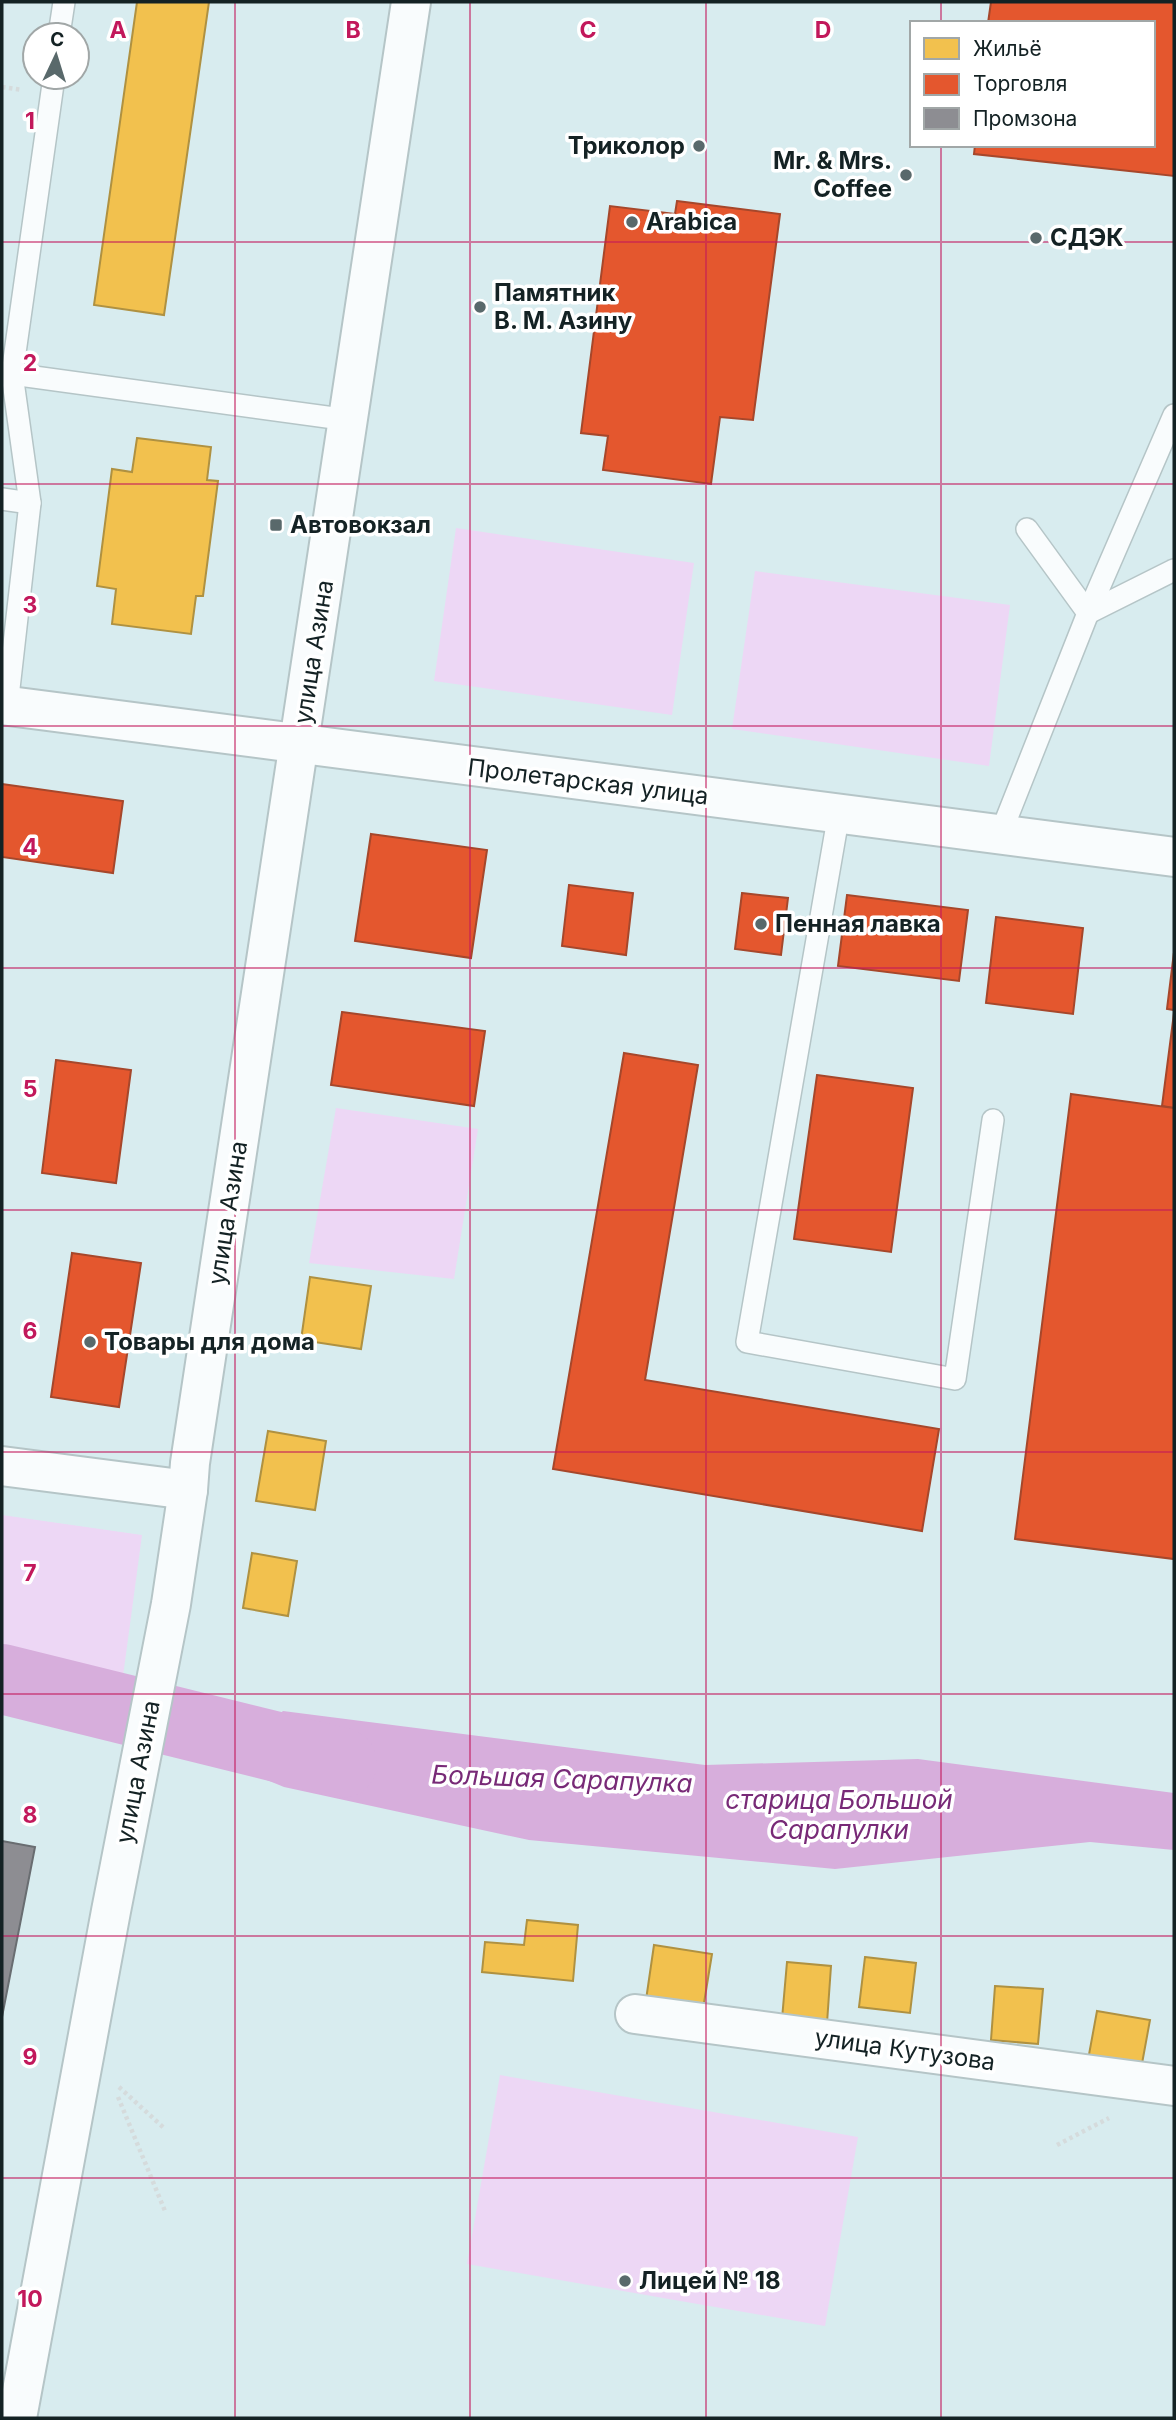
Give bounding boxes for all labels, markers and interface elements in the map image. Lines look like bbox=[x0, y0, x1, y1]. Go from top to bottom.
text: A bbox=[109, 16, 127, 44]
text: B bbox=[345, 16, 361, 44]
text: C bbox=[579, 16, 597, 44]
text: D bbox=[815, 16, 831, 44]
north arrow bbox=[21, 21, 91, 91]
legend bbox=[910, 21, 1155, 147]
text: С bbox=[49, 28, 65, 52]
text: Жильё bbox=[973, 36, 1042, 61]
text: Торговля bbox=[973, 71, 1067, 96]
text: Промзона bbox=[973, 106, 1077, 131]
text: 1 bbox=[25, 107, 35, 135]
place label: Триколор bbox=[568, 131, 685, 160]
marker: Триколор bbox=[691, 138, 707, 154]
place label: Mr. & Mrs. Coffee bbox=[773, 146, 892, 203]
marker: Mr. & Mrs. Coffee bbox=[898, 167, 914, 183]
place label: Arabica bbox=[646, 207, 737, 236]
marker: Arabica bbox=[624, 214, 640, 230]
place label: СДЭК bbox=[1050, 223, 1124, 252]
marker: СДЭК bbox=[1028, 230, 1044, 246]
place label: Памятник В. М. Азину bbox=[494, 278, 633, 335]
marker: Памятник В. М. Азину bbox=[472, 299, 488, 315]
text: 2 bbox=[23, 349, 37, 377]
place label: Автовокзал bbox=[290, 510, 431, 539]
marker: Автовокзал bbox=[268, 517, 284, 533]
street label: улица Азина bbox=[288, 578, 339, 726]
text: 3 bbox=[23, 591, 37, 619]
street label: Пролетарская улица bbox=[466, 752, 710, 811]
text: 4 bbox=[22, 833, 38, 861]
place label: Пенная лавка bbox=[775, 909, 941, 938]
marker: Пенная лавка bbox=[753, 916, 769, 932]
text: 5 bbox=[23, 1075, 37, 1103]
street label: улица Азина bbox=[202, 1139, 253, 1287]
text: 6 bbox=[23, 1317, 37, 1345]
place label: Товары для дома bbox=[104, 1327, 315, 1356]
marker: Товары для дома bbox=[82, 1334, 98, 1350]
text: 7 bbox=[23, 1559, 37, 1587]
street label: улица Азина bbox=[109, 1698, 166, 1846]
water label: Большая Сарапулка bbox=[431, 1758, 693, 1799]
water label: старица Большой Сарапулки bbox=[725, 1784, 953, 1845]
text: 8 bbox=[23, 1801, 37, 1829]
street label: улица Кутузова bbox=[813, 2022, 997, 2077]
text: 9 bbox=[23, 2043, 37, 2071]
place label: Лицей № 18 bbox=[639, 2266, 781, 2295]
marker: Лицей № 18 bbox=[617, 2273, 633, 2289]
text: 10 bbox=[17, 2285, 43, 2313]

